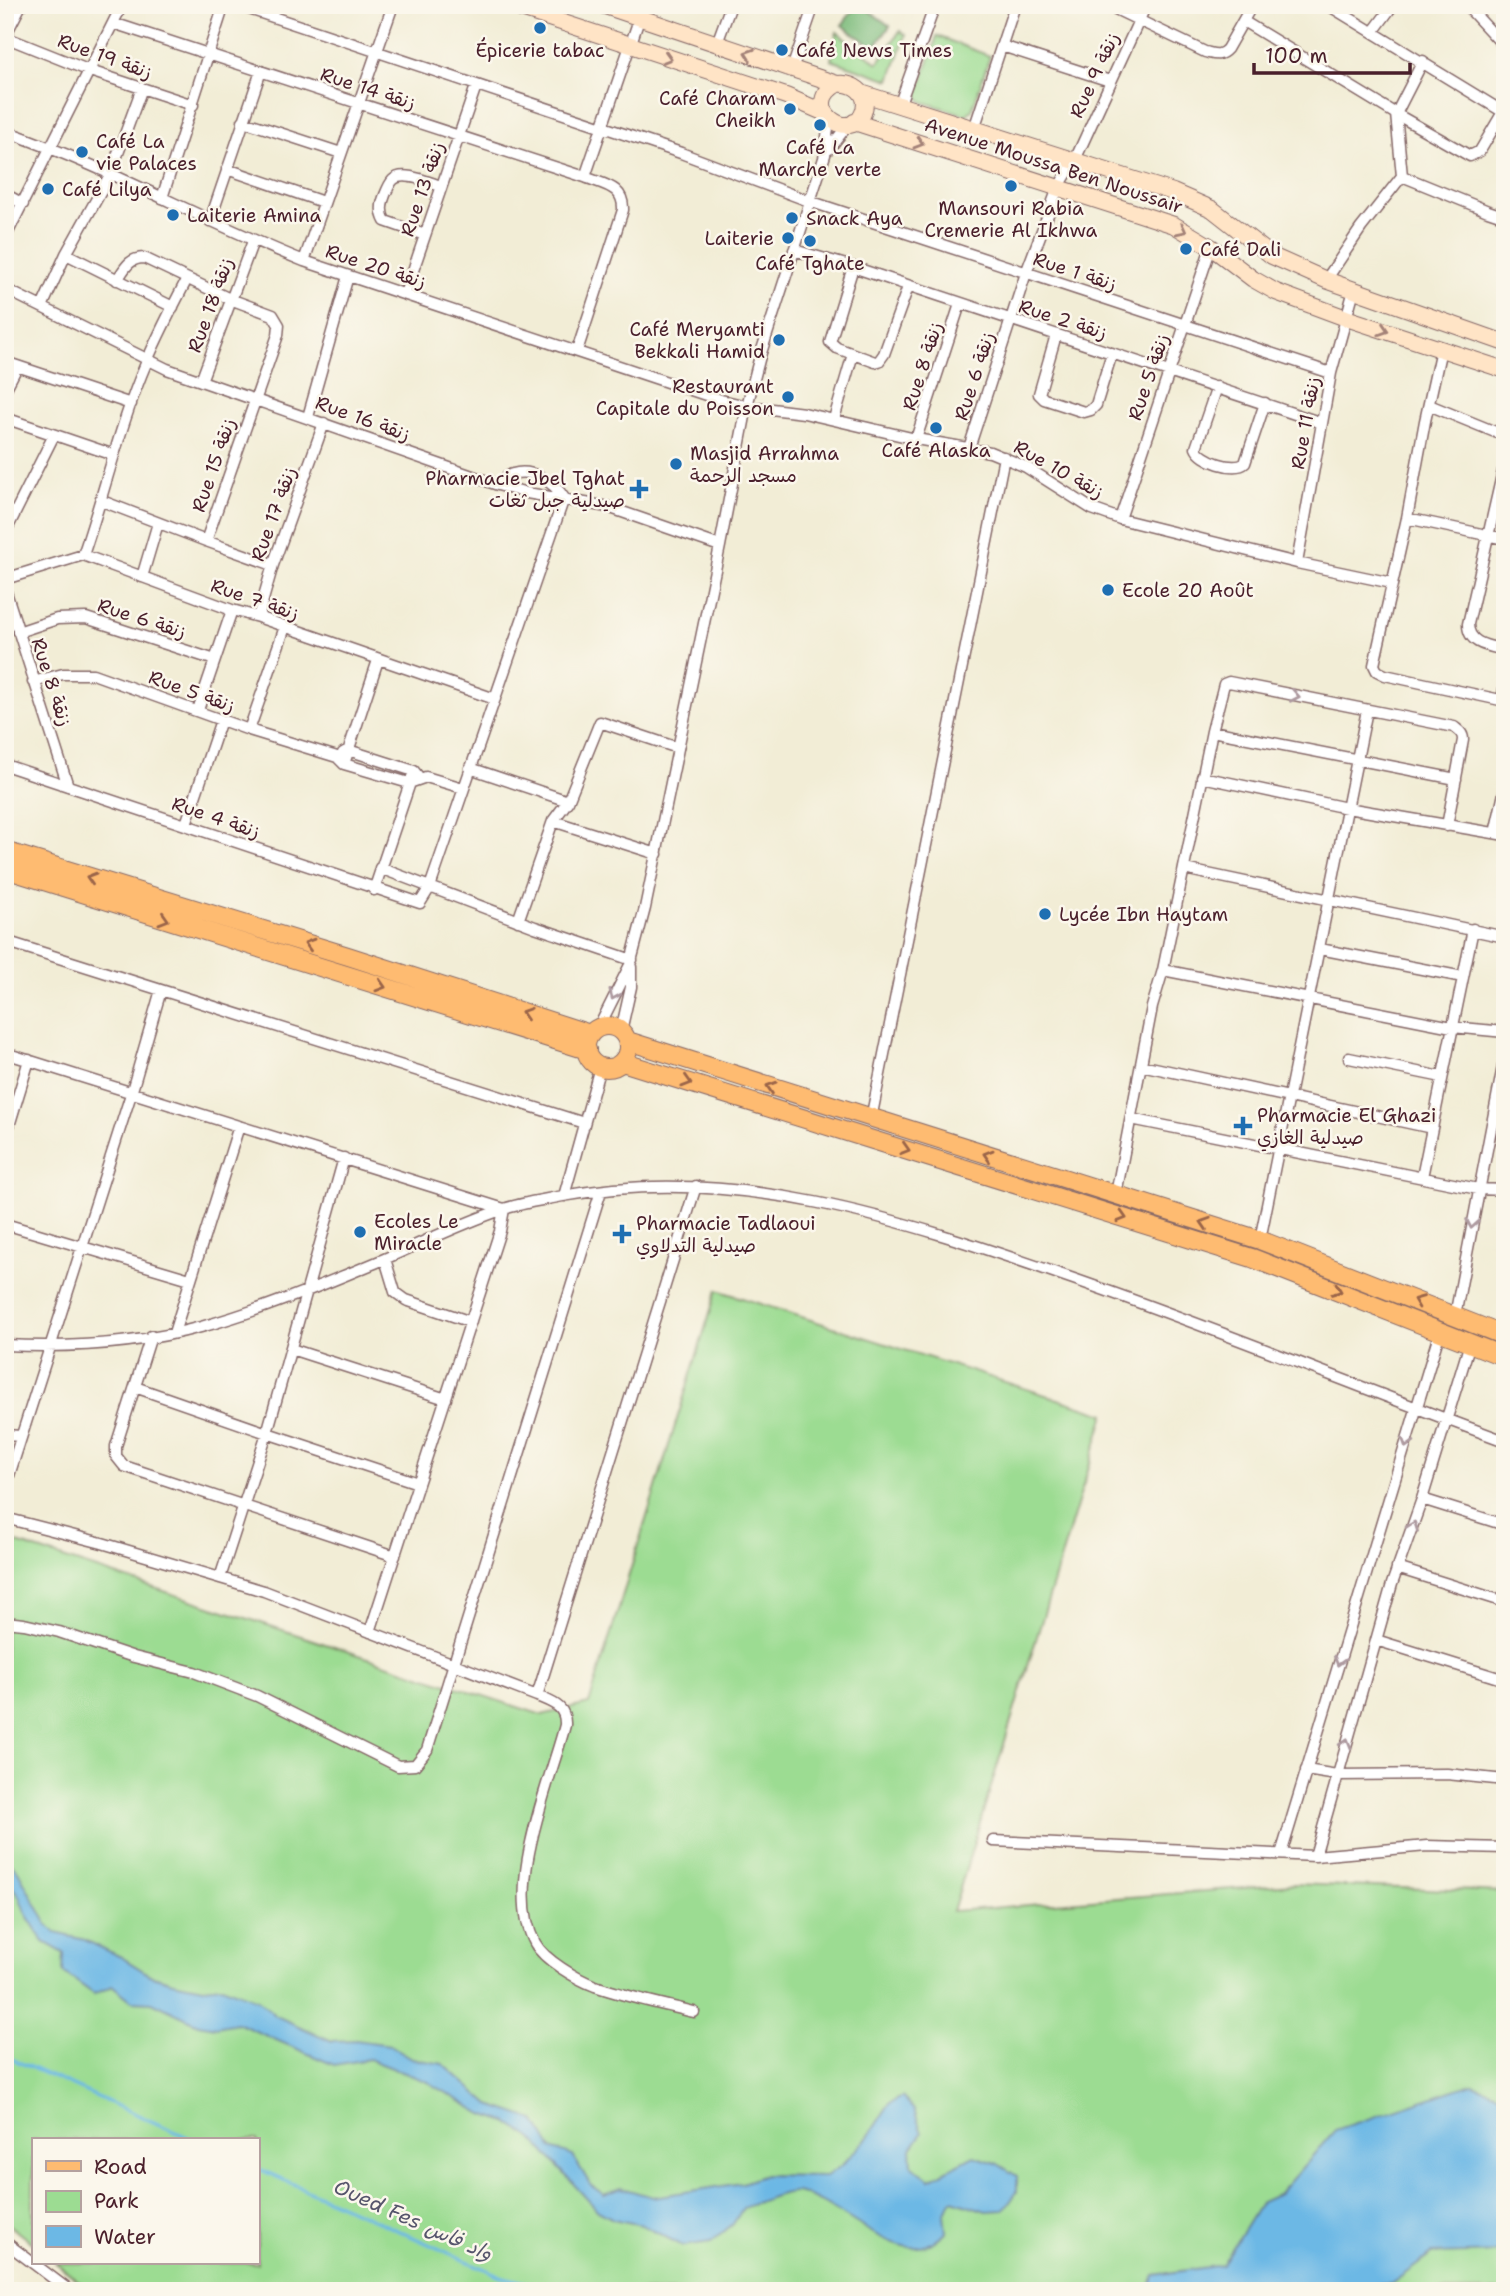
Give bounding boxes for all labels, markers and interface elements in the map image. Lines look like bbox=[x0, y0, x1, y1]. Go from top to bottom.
marker: Épicerie tabac bbox=[532, 20, 548, 36]
street label: Rue 19 زنقة bbox=[54, 28, 156, 85]
street label: Rue 9 زنقة bbox=[1064, 28, 1125, 122]
scale bar bbox=[1254, 32, 1410, 76]
place label: Épicerie tabac bbox=[475, 37, 605, 63]
place label: Café News Times bbox=[796, 38, 952, 63]
marker: Café News Times bbox=[774, 42, 790, 58]
text: 100 m bbox=[1265, 42, 1328, 70]
one-way arrow bbox=[744, 48, 756, 62]
one-way arrow bbox=[661, 49, 673, 64]
street label: Rue 14 زنقة bbox=[317, 61, 419, 116]
place label: Café Charam Cheikh bbox=[659, 86, 776, 133]
marker: Café Charam Cheikh bbox=[782, 101, 798, 117]
street label: Avenue Moussa Ben Noussair bbox=[921, 112, 1186, 219]
marker: Café La Marche verte bbox=[812, 117, 828, 133]
place label: Café La vie Palaces bbox=[96, 129, 197, 176]
place label: Café La Marche verte bbox=[758, 135, 882, 182]
one-way arrow bbox=[913, 135, 925, 149]
street label: Rue 13 زنقة bbox=[395, 138, 450, 240]
marker: Café La vie Palaces bbox=[74, 144, 90, 160]
place label: Café Lilya bbox=[62, 177, 152, 202]
marker: Mansouri Rabia Cremerie Al Ikhwa bbox=[1003, 178, 1019, 194]
marker: Café Lilya bbox=[40, 181, 56, 197]
place label: Mansouri Rabia Cremerie Al Ikhwa bbox=[925, 196, 1098, 243]
place label: Laiterie Amina bbox=[187, 203, 321, 228]
place label: Snack Aya bbox=[806, 206, 903, 231]
marker: Laiterie Amina bbox=[165, 207, 181, 223]
marker: Snack Aya bbox=[784, 210, 800, 226]
one-way arrow bbox=[1175, 221, 1187, 235]
place label: Laiterie bbox=[705, 226, 774, 251]
marker: Laiterie bbox=[780, 230, 796, 246]
marker: Café Tghate bbox=[802, 233, 818, 249]
place label: Café Dali bbox=[1200, 237, 1281, 262]
street label: Rue 20 زنقة bbox=[322, 238, 429, 294]
marker: Café Dali bbox=[1178, 241, 1194, 257]
street label: Rue 1 زنقة bbox=[1030, 246, 1120, 297]
place label: Café Tghate bbox=[755, 251, 865, 276]
street label: Rue 18 زنقة bbox=[182, 254, 239, 356]
street label: Rue 2 زنقة bbox=[1015, 293, 1110, 346]
place label: Café Meryamti Bekkali Hamid bbox=[629, 317, 765, 364]
street label: Rue 8 زنقة bbox=[896, 319, 949, 414]
one-way arrow bbox=[1377, 322, 1389, 336]
street label: Rue 6 زنقة bbox=[948, 329, 1001, 424]
street label: Rue 5 زنقة bbox=[1122, 331, 1175, 424]
marker: Café Meryamti Bekkali Hamid bbox=[771, 332, 787, 348]
place label: Restaurant Capitale du Poisson bbox=[596, 374, 774, 421]
street label: Rue 11 زنقة bbox=[1285, 375, 1326, 471]
marker: Restaurant Capitale du Poisson bbox=[780, 389, 796, 405]
street label: Rue 16 زنقة bbox=[312, 390, 414, 447]
street label: Rue 15 زنقة bbox=[186, 415, 241, 515]
marker: Café Alaska bbox=[928, 420, 944, 436]
street label: Rue 10 زنقة bbox=[1009, 434, 1108, 504]
place label: Café Alaska bbox=[882, 438, 991, 463]
place label: Masjid Arrahma مسجد الرحمة bbox=[690, 441, 839, 488]
marker: Masjid Arrahma مسجد الرحمة bbox=[668, 456, 684, 472]
street label: Rue 17 زنقة bbox=[245, 464, 302, 565]
place label: Pharmacie Jbel Tghat صيدلية جبل ثغات bbox=[425, 466, 625, 513]
marker: Pharmacie Jbel Tghat صيدلية جبل ثغات bbox=[631, 481, 647, 497]
street label: Rue 7 زنقة bbox=[207, 573, 302, 626]
place label: Ecole 20 Août bbox=[1122, 578, 1254, 603]
marker: Ecole 20 Août bbox=[1100, 582, 1116, 598]
street label: Rue 6 زنقة bbox=[94, 592, 189, 645]
street label: Rue 8 زنقة bbox=[25, 635, 78, 730]
street label: Rue 5 زنقة bbox=[145, 664, 238, 719]
one-way arrow bbox=[1289, 687, 1301, 702]
street label: Rue 4 زنقة bbox=[168, 791, 263, 844]
one-way arrow bbox=[85, 872, 97, 887]
place label: Lycée Ibn Haytam bbox=[1059, 902, 1228, 927]
marker: Lycée Ibn Haytam bbox=[1037, 906, 1053, 922]
one-way arrow bbox=[158, 910, 170, 925]
one-way arrow bbox=[303, 937, 315, 952]
one-way arrow bbox=[375, 977, 387, 992]
one-way arrow bbox=[608, 988, 622, 1000]
one-way arrow bbox=[520, 1007, 532, 1021]
one-way arrow bbox=[681, 1074, 693, 1089]
one-way arrow bbox=[765, 1080, 777, 1095]
place label: Pharmacie El Ghazi صيدلية الغازي bbox=[1257, 1103, 1436, 1152]
marker: Pharmacie El Ghazi صيدلية الغازي bbox=[1235, 1118, 1251, 1134]
one-way arrow bbox=[898, 1141, 910, 1156]
one-way arrow bbox=[982, 1149, 995, 1163]
one-way arrow bbox=[1116, 1208, 1128, 1223]
place label: Ecoles Le Miracle bbox=[374, 1209, 459, 1256]
place label: Pharmacie Tadlaoui صيدلية التدلاوي bbox=[636, 1211, 816, 1260]
one-way arrow bbox=[1199, 1216, 1211, 1231]
one-way arrow bbox=[1465, 1218, 1480, 1230]
marker: Ecoles Le Miracle bbox=[352, 1224, 368, 1240]
marker: Pharmacie Tadlaoui صيدلية التدلاوي bbox=[614, 1226, 630, 1242]
one-way arrow bbox=[1331, 1282, 1343, 1296]
one-way arrow bbox=[1413, 1296, 1425, 1310]
one-way arrow bbox=[1400, 1437, 1415, 1449]
one-way arrow bbox=[1405, 1520, 1419, 1532]
one-way arrow bbox=[1333, 1654, 1348, 1666]
one-way arrow bbox=[1338, 1737, 1352, 1749]
legend bbox=[32, 2138, 259, 2264]
text: Road bbox=[94, 2153, 147, 2181]
water label: Oued Fes واد فاس bbox=[329, 2173, 497, 2268]
text: Park bbox=[94, 2187, 139, 2215]
text: Water bbox=[94, 2223, 156, 2251]

